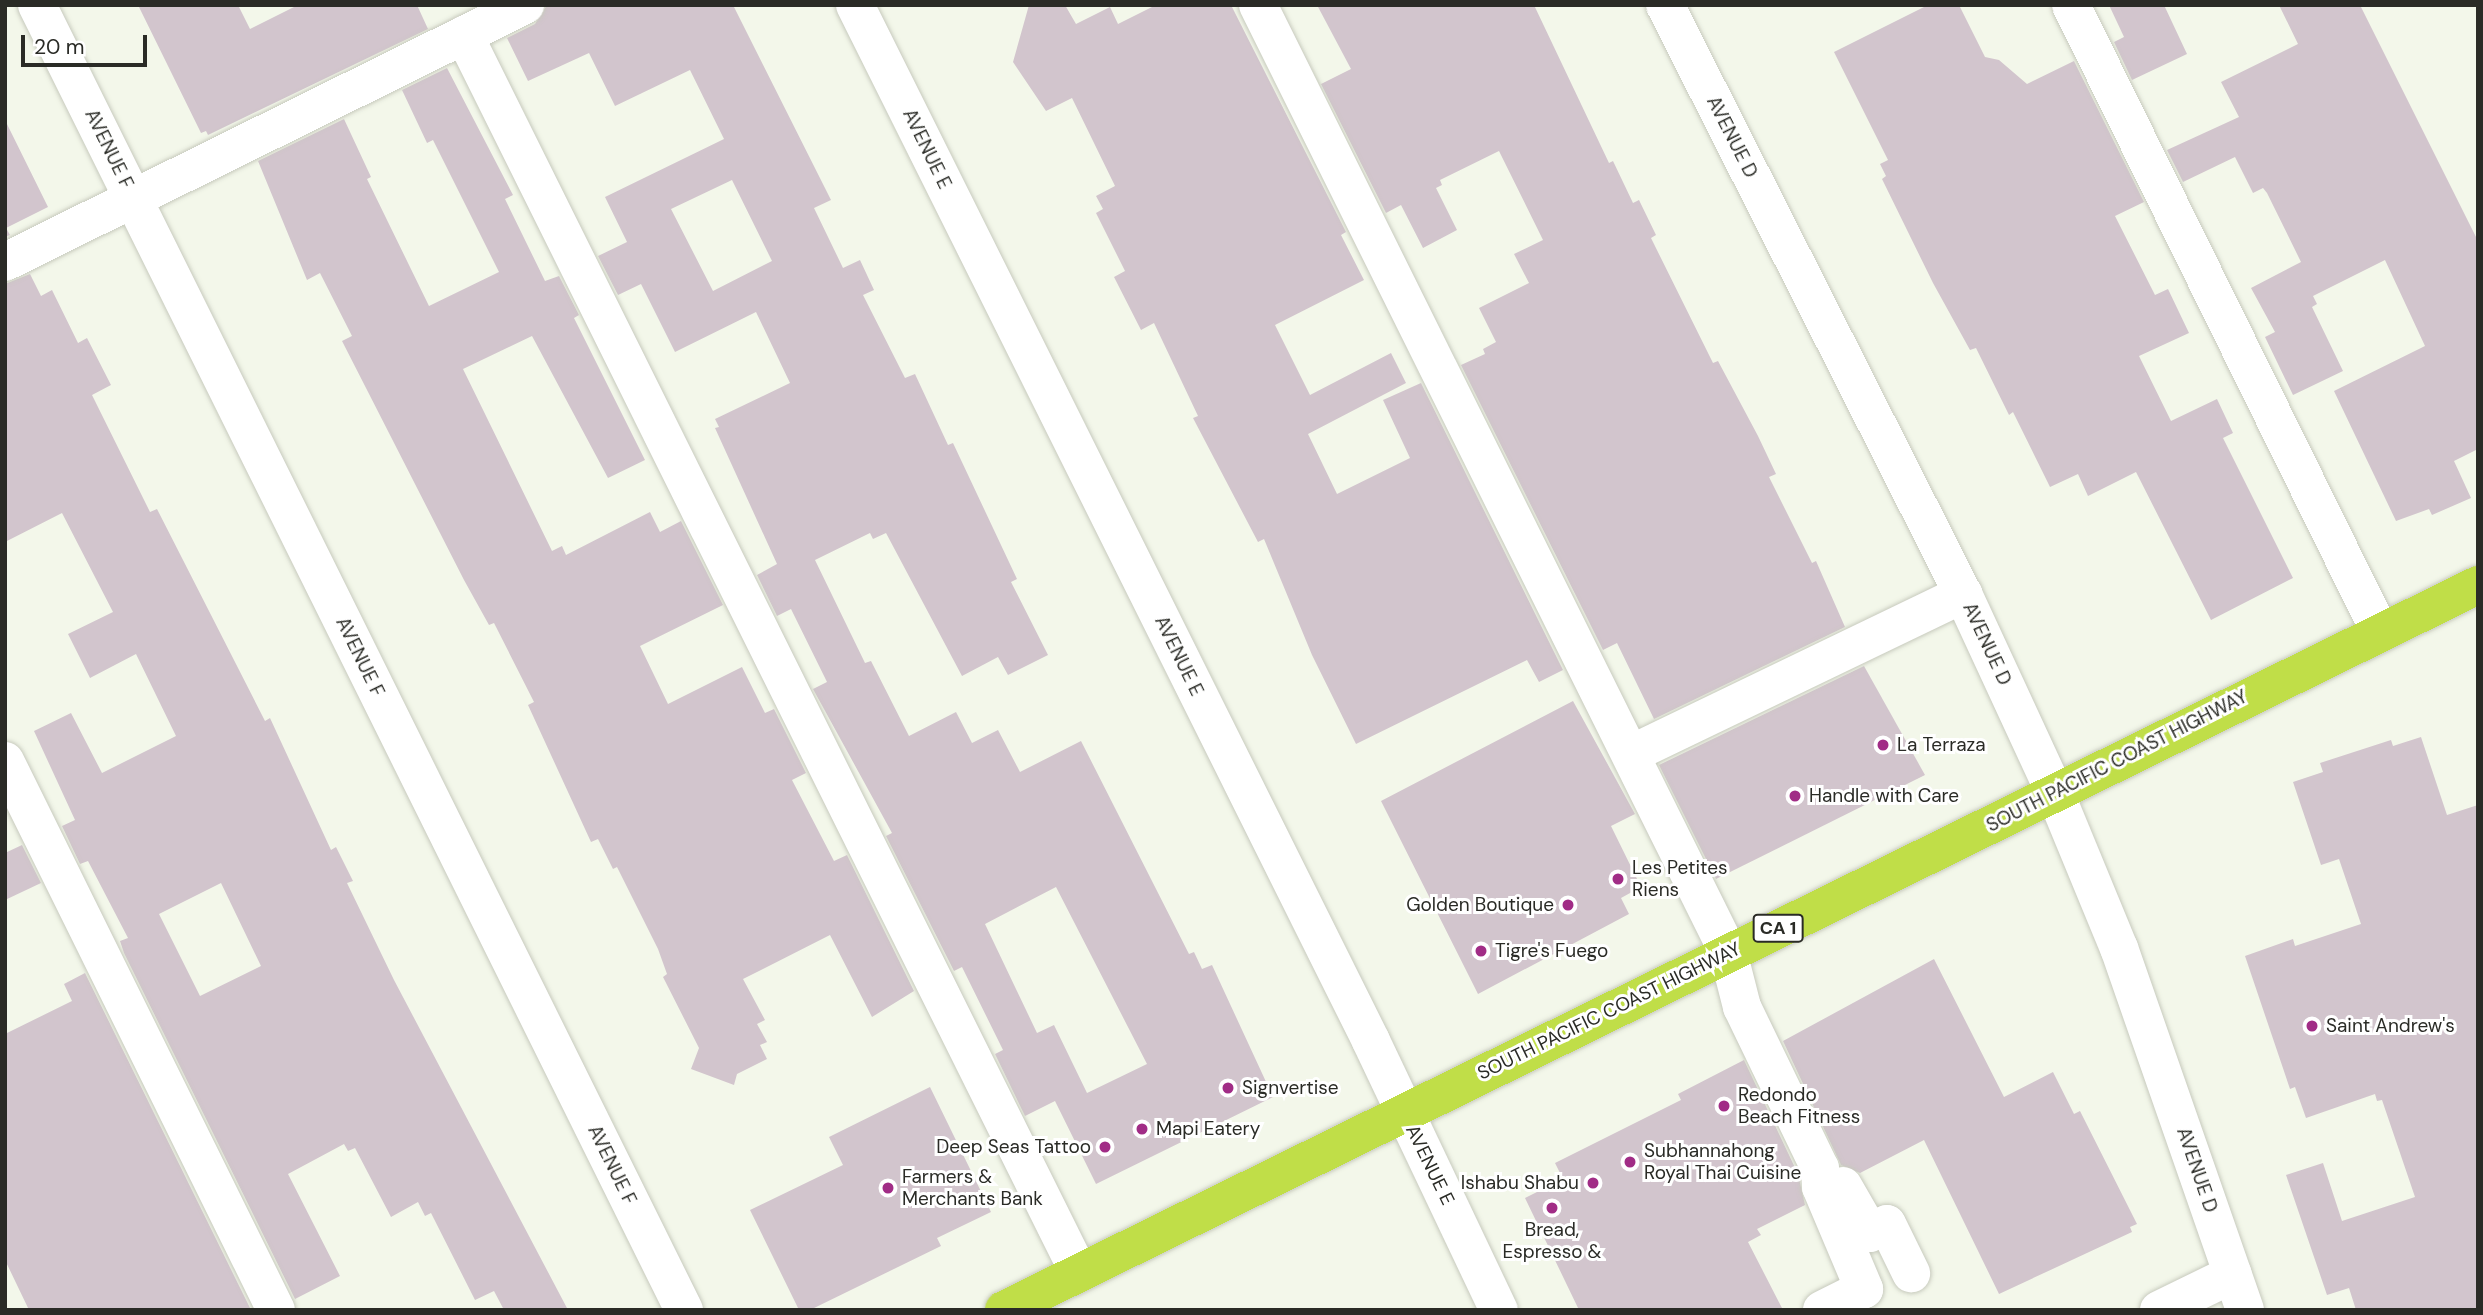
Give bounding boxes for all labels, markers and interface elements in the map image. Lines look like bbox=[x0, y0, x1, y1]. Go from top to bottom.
scale bar bbox=[24, 21, 150, 65]
text: 20 m bbox=[34, 33, 85, 61]
street label: AVENUE D bbox=[1702, 92, 1762, 182]
street label: AVENUE F bbox=[80, 105, 138, 193]
street label: AVENUE E bbox=[898, 105, 956, 193]
street label: AVENUE D bbox=[1958, 599, 2016, 689]
street label: AVENUE E bbox=[1150, 612, 1208, 700]
street label: AVENUE F bbox=[331, 613, 389, 701]
street label: SOUTH PACIFIC COAST HIGHWAY bbox=[1983, 685, 2251, 837]
place label: La Terraza bbox=[1897, 734, 1986, 756]
marker: La Terraza bbox=[1875, 737, 1891, 753]
place label: Handle with Care bbox=[1809, 785, 1959, 807]
marker: Handle with Care bbox=[1787, 788, 1803, 804]
place label: Les Petites Riens bbox=[1632, 857, 1727, 901]
marker: Les Petites Riens bbox=[1610, 871, 1626, 887]
place label: Golden Boutique bbox=[1406, 894, 1554, 916]
marker: Golden Boutique bbox=[1560, 897, 1576, 913]
road number: CA 1 bbox=[1752, 914, 1804, 943]
street label: SOUTH PACIFIC COAST HIGHWAY bbox=[1474, 937, 1744, 1085]
place label: Tigre's Fuego bbox=[1495, 940, 1608, 962]
marker: Tigre's Fuego bbox=[1473, 943, 1489, 959]
place label: Saint Andrew's bbox=[2326, 1015, 2455, 1037]
marker: Saint Andrew's bbox=[2304, 1018, 2320, 1034]
place label: Signvertise bbox=[1242, 1077, 1339, 1099]
marker: Signvertise bbox=[1220, 1080, 1236, 1096]
place label: Redondo Beach Fitness bbox=[1738, 1084, 1860, 1128]
marker: Redondo Beach Fitness bbox=[1716, 1098, 1732, 1114]
place label: Mapi Eatery bbox=[1156, 1118, 1260, 1140]
street label: AVENUE F bbox=[583, 1121, 641, 1209]
marker: Mapi Eatery bbox=[1134, 1121, 1150, 1137]
street label: AVENUE E bbox=[1401, 1121, 1459, 1209]
street label: AVENUE D bbox=[2172, 1124, 2222, 1216]
place label: Deep Seas Tattoo bbox=[936, 1136, 1091, 1158]
marker: Deep Seas Tattoo bbox=[1097, 1139, 1113, 1155]
place label: Subhannahong Royal Thai Cuisine bbox=[1644, 1140, 1801, 1184]
marker: Subhannahong Royal Thai Cuisine bbox=[1622, 1154, 1638, 1170]
place label: Farmers & Merchants Bank bbox=[902, 1166, 1043, 1210]
place label: Ishabu Shabu bbox=[1461, 1172, 1579, 1194]
marker: Ishabu Shabu bbox=[1585, 1175, 1601, 1191]
marker: Farmers & Merchants Bank bbox=[880, 1180, 896, 1196]
marker: Bread, Espresso & bbox=[1544, 1200, 1560, 1216]
place label: Bread, Espresso & bbox=[1503, 1219, 1601, 1263]

